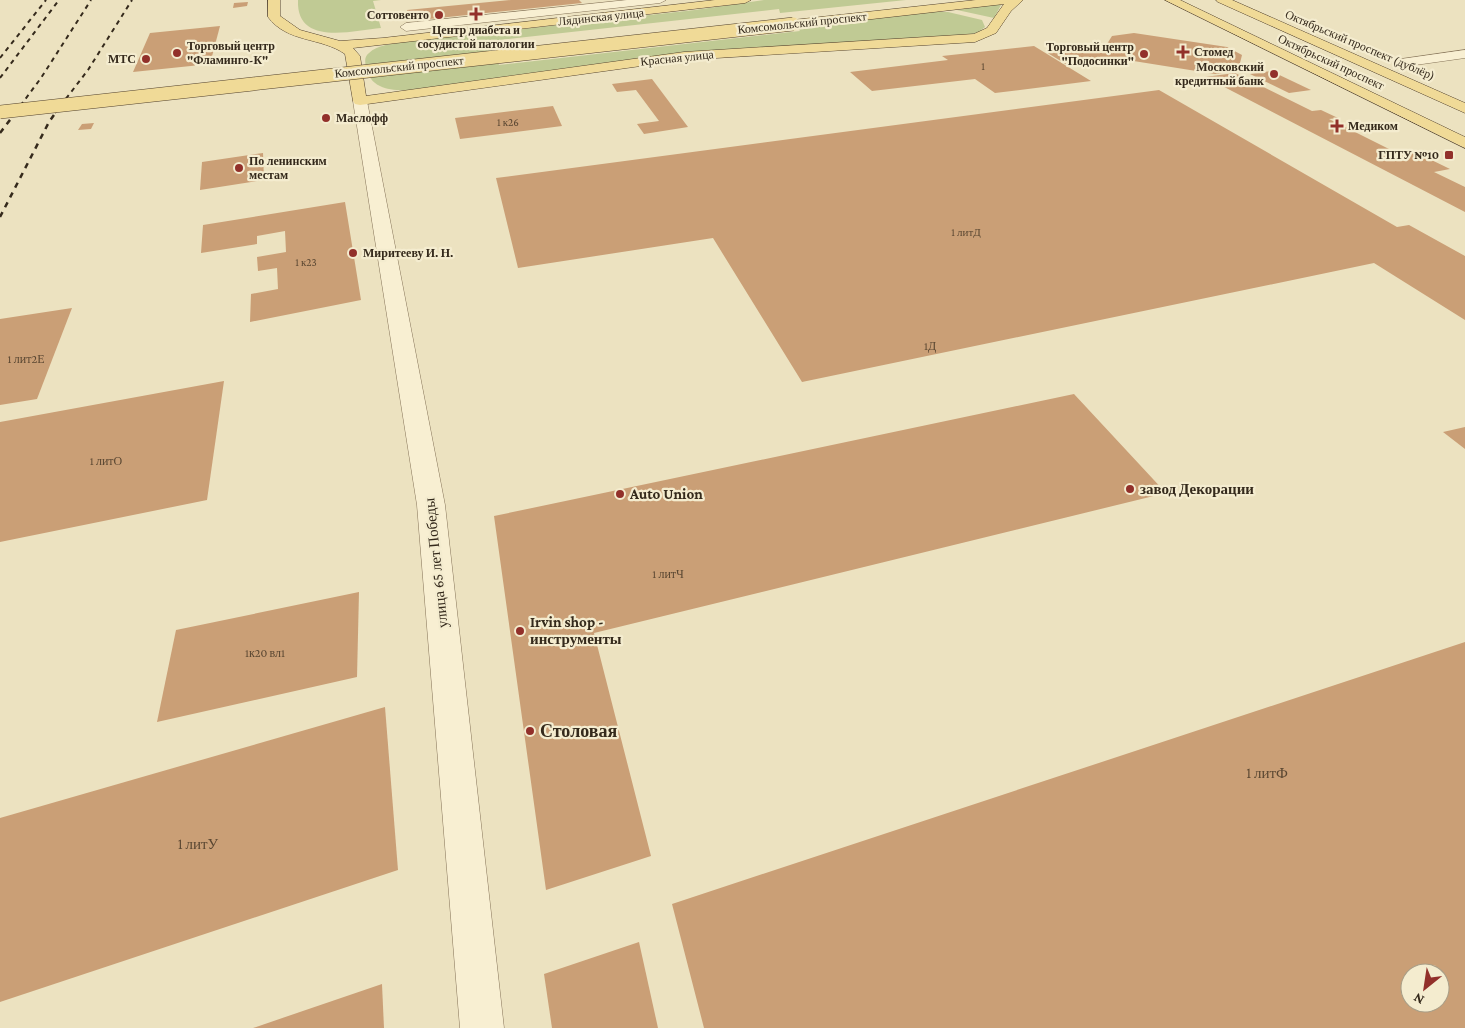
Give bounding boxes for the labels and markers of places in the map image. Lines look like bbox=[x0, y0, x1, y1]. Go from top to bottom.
marker: Центр диабета и сосудистой патологии bbox=[469, 7, 483, 21]
place label: Соттовенто bbox=[367, 8, 429, 22]
marker: Соттовенто bbox=[433, 9, 445, 21]
place label: Центр диабета и сосудистой патологии bbox=[417, 23, 535, 51]
place label: Торговый центр "Фламинго-К" bbox=[187, 39, 275, 67]
place label: Торговый центр "Подосинки" bbox=[1046, 40, 1134, 68]
marker: Стомед bbox=[1176, 45, 1190, 59]
place label: Стомед bbox=[1194, 45, 1233, 59]
marker: Торговый центр "Фламинго-К" bbox=[171, 47, 183, 59]
marker: Торговый центр "Подосинки" bbox=[1138, 48, 1150, 60]
place label: МТС bbox=[108, 52, 136, 66]
marker: МТС bbox=[140, 53, 152, 65]
place label: Московский кредитный банк bbox=[1175, 60, 1264, 88]
marker: Московский кредитный банк bbox=[1268, 68, 1280, 80]
place label: Маслофф bbox=[336, 111, 388, 125]
marker: Маслофф bbox=[320, 112, 332, 124]
marker: Медиком bbox=[1330, 119, 1344, 133]
place label: Медиком bbox=[1348, 119, 1398, 133]
place label: ГПТУ №10 bbox=[1378, 148, 1439, 162]
marker: ГПТУ №10 bbox=[1443, 149, 1455, 161]
place label: По ленинским местам bbox=[249, 154, 327, 182]
marker: По ленинским местам bbox=[233, 162, 245, 174]
place label: Миритееву И. Н. bbox=[363, 246, 453, 260]
marker: Миритееву И. Н. bbox=[347, 247, 359, 259]
place label: завод Декорации bbox=[1140, 481, 1254, 497]
marker: завод Декорации bbox=[1124, 483, 1136, 495]
place label: Auto Union bbox=[629, 486, 703, 502]
marker: Auto Union bbox=[614, 488, 626, 500]
place label: Irvin shop - инструменты bbox=[530, 614, 622, 647]
marker: Irvin shop - инструменты bbox=[514, 625, 526, 637]
place label: Столовая bbox=[540, 721, 618, 741]
marker: Столовая bbox=[524, 725, 536, 737]

